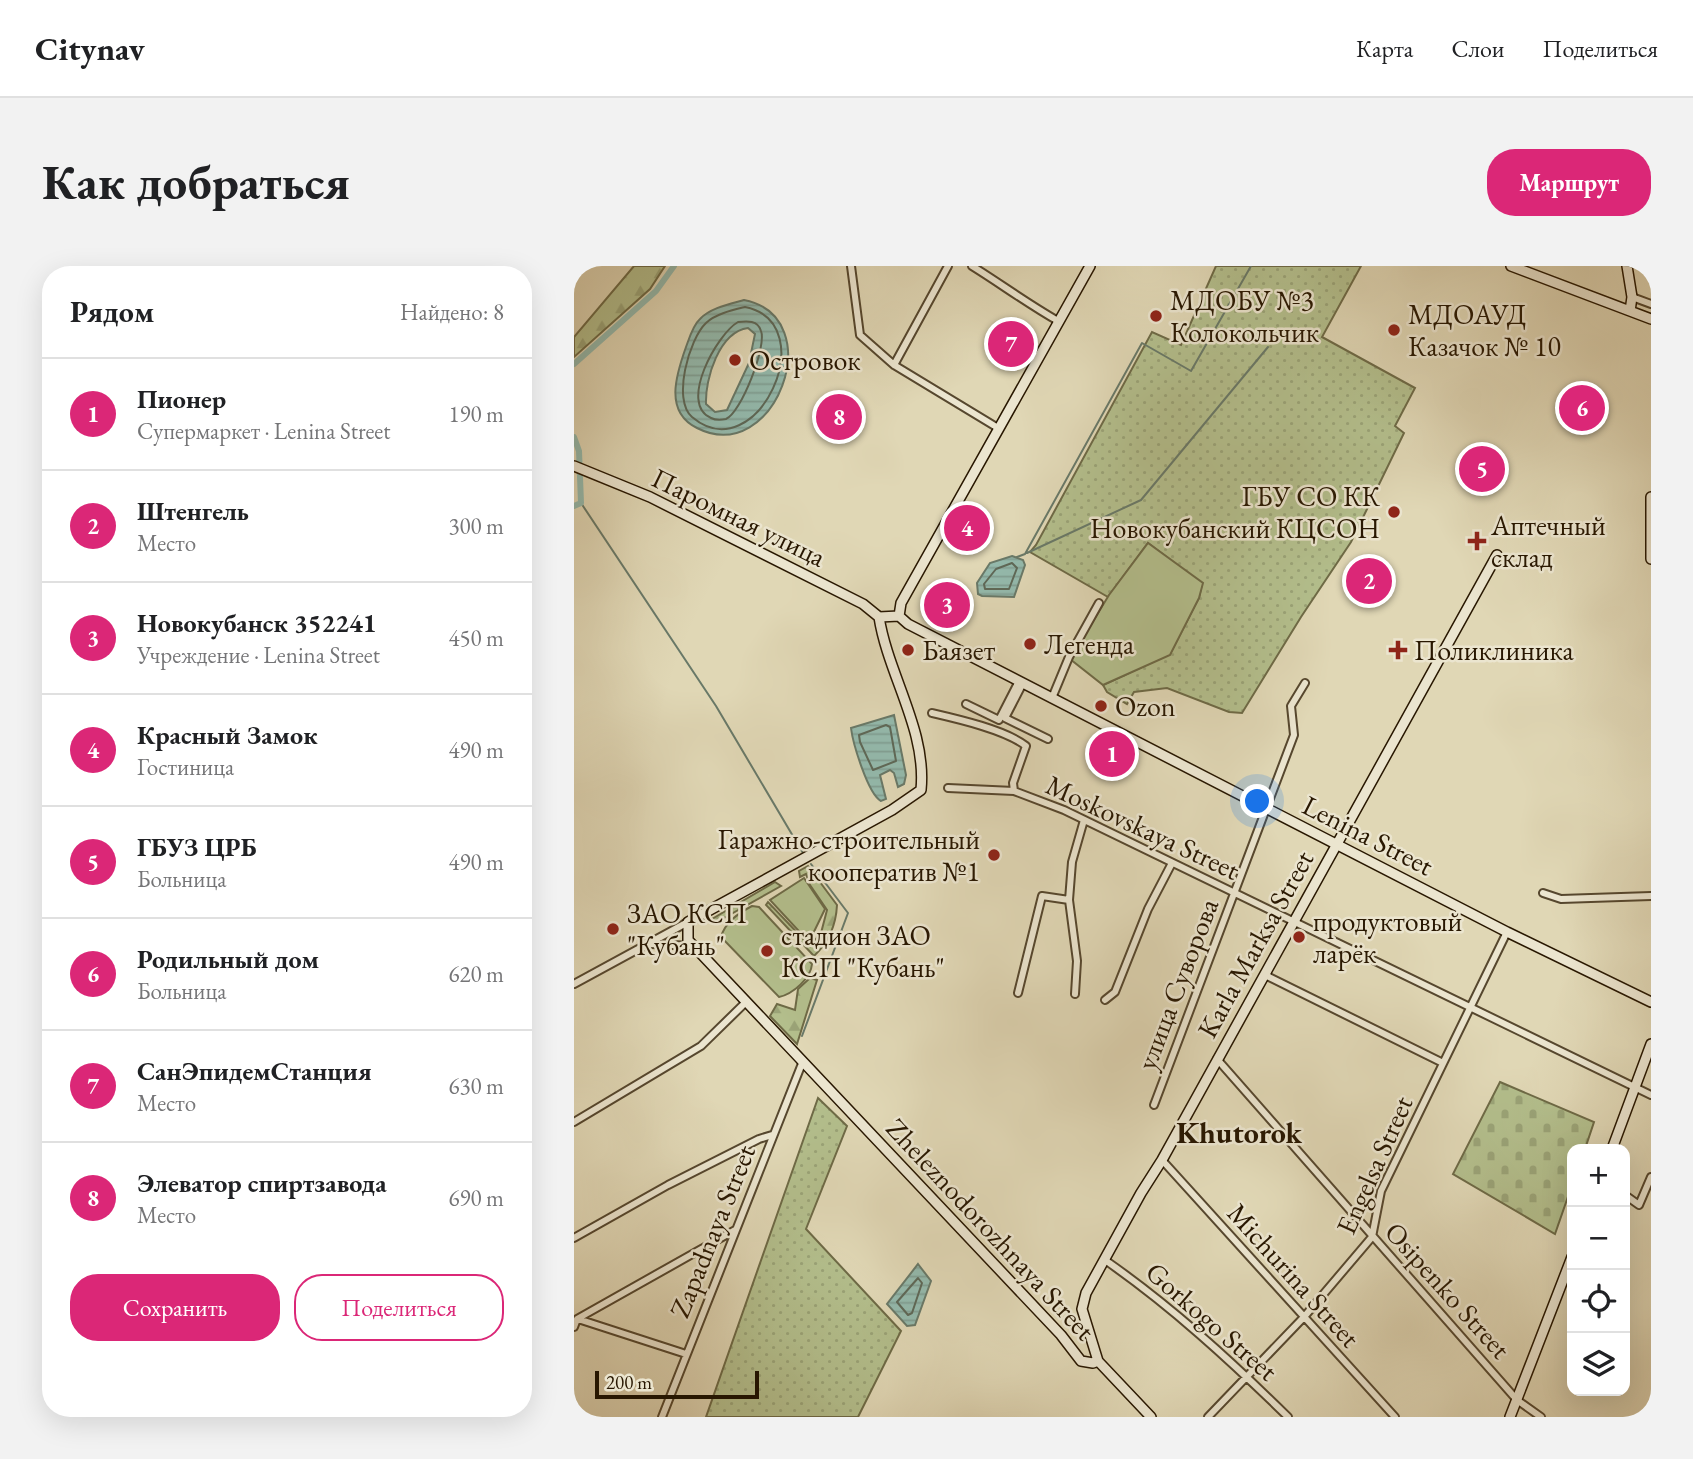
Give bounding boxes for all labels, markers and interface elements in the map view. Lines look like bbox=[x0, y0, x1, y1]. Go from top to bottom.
text: Citynav bbox=[35, 27, 145, 70]
text: Карта bbox=[1356, 33, 1413, 64]
text: Слои bbox=[1451, 33, 1505, 64]
text: Поделиться bbox=[1543, 33, 1658, 64]
button: Маршрут bbox=[1487, 149, 1651, 216]
text: Как добраться bbox=[42, 150, 350, 214]
place label: МДОБУ №3 Колокольчик bbox=[1170, 282, 1319, 350]
text: Рядом bbox=[70, 292, 154, 331]
place label: МДОАУД Казачок № 10 bbox=[1408, 296, 1561, 364]
text: Найдено: 8 bbox=[400, 297, 504, 327]
marker: МДОБУ №3 Колокольчик bbox=[1148, 308, 1164, 324]
pin: 7 bbox=[988, 318, 1034, 370]
marker: МДОАУД Казачок № 10 bbox=[1386, 322, 1402, 338]
place label: Островок bbox=[749, 342, 861, 378]
marker: Островок bbox=[727, 352, 743, 368]
text: Пионер bbox=[137, 382, 226, 416]
pin: 6 bbox=[1559, 382, 1605, 434]
pin: 8 bbox=[816, 391, 862, 443]
text: 1 bbox=[87, 399, 99, 429]
text: 190 m bbox=[448, 399, 504, 429]
text: Супермаркет · Lenina Street bbox=[137, 416, 391, 446]
pin: 5 bbox=[1459, 443, 1505, 495]
street label: Паромная улица bbox=[646, 459, 833, 575]
place label: ГБУ СО КК Новокубанский КЦСОН bbox=[1090, 478, 1380, 546]
text: Штенгель bbox=[137, 494, 249, 528]
pin: 4 bbox=[944, 502, 990, 554]
marker: ГБУ СО КК Новокубанский КЦСОН bbox=[1386, 504, 1402, 520]
place label: Аптечный склад bbox=[1490, 507, 1606, 575]
text: 2 bbox=[87, 511, 99, 541]
text: 300 m bbox=[448, 511, 504, 541]
text: Место bbox=[137, 528, 196, 558]
marker: Аптечный склад bbox=[1469, 533, 1485, 549]
pin: 2 bbox=[1346, 555, 1392, 607]
pin: 3 bbox=[924, 579, 970, 631]
text: Новокубанск 352241 bbox=[137, 606, 376, 640]
text: 3 bbox=[87, 623, 99, 653]
text: 450 m bbox=[448, 623, 504, 653]
place label: Легенда bbox=[1044, 626, 1135, 662]
place label: Баязет bbox=[922, 632, 996, 668]
place label: Поликлиника bbox=[1414, 632, 1575, 668]
marker: Легенда bbox=[1022, 636, 1038, 652]
text: Учреждение · Lenina Street bbox=[137, 640, 380, 670]
marker: Поликлиника bbox=[1388, 640, 1408, 660]
marker: Баязет bbox=[900, 642, 916, 658]
place label: Ozon bbox=[1115, 688, 1176, 724]
marker: Ozon bbox=[1093, 698, 1109, 714]
text: Красный Замок bbox=[137, 718, 318, 752]
pin: 1 bbox=[1089, 728, 1135, 780]
text: 4 bbox=[87, 735, 99, 765]
text: 490 m bbox=[448, 735, 504, 765]
text: Гостиница bbox=[137, 752, 234, 782]
street label: Moskovskaya Street bbox=[1040, 766, 1246, 888]
your location bbox=[1240, 784, 1274, 818]
street label: Lenina Street bbox=[1297, 787, 1440, 883]
place label: Гаражно-строительный кооператив №1 bbox=[718, 821, 980, 889]
text: ГБУЗ ЦРБ bbox=[137, 830, 257, 864]
street label: Karla Marksa Street bbox=[1189, 844, 1321, 1044]
text: 5 bbox=[87, 847, 99, 877]
text: 490 m bbox=[448, 847, 504, 877]
marker: Гаражно-строительный кооператив №1 bbox=[986, 847, 1002, 863]
text: Больница bbox=[137, 864, 226, 894]
street label: улица Суворова bbox=[1128, 893, 1226, 1075]
place label: ЗАО КСП "Кубань" bbox=[627, 895, 747, 963]
place label: продуктовый ларёк bbox=[1313, 903, 1462, 971]
place label: стадион ЗАО КСП "Кубань" bbox=[781, 917, 945, 985]
marker: ЗАО КСП "Кубань" bbox=[605, 921, 621, 937]
marker: продуктовый ларёк bbox=[1291, 929, 1307, 945]
text: Родильный дом bbox=[137, 942, 319, 976]
marker: стадион ЗАО КСП "Кубань" bbox=[759, 943, 775, 959]
text: 6 bbox=[87, 959, 99, 989]
text: 620 m bbox=[448, 959, 504, 989]
text: Больница bbox=[137, 976, 226, 1006]
text: СанЭпидемСтанция bbox=[137, 1054, 372, 1088]
text: 7 bbox=[87, 1071, 99, 1101]
text: 630 m bbox=[448, 1071, 504, 1101]
text: Место bbox=[137, 1088, 196, 1118]
street label: Engelsa Street bbox=[1328, 1090, 1421, 1240]
street label: Zheleznodorozhnaya Street bbox=[879, 1110, 1103, 1348]
district label: Khutorok bbox=[1176, 1113, 1302, 1152]
street label: Zapadnaya Street bbox=[661, 1139, 763, 1323]
map controls bbox=[1567, 1144, 1630, 1396]
button: + bbox=[1567, 1144, 1630, 1207]
text: Элеватор спиртзавода bbox=[137, 1166, 387, 1200]
text: 8 bbox=[87, 1183, 99, 1213]
text: 690 m bbox=[448, 1183, 504, 1213]
street label: Michurina Street bbox=[1220, 1195, 1368, 1355]
text: Место bbox=[137, 1200, 196, 1230]
button: − bbox=[1567, 1207, 1630, 1270]
street label: Osipenko Street bbox=[1377, 1214, 1519, 1366]
street label: Gorkogo Street bbox=[1138, 1254, 1286, 1388]
button: locate bbox=[1567, 1270, 1630, 1333]
button: Сохранить bbox=[70, 1274, 280, 1341]
button: Поделиться bbox=[294, 1274, 504, 1341]
button: layers bbox=[1567, 1333, 1630, 1396]
scale bar bbox=[595, 1368, 760, 1400]
text: 200 m bbox=[606, 1370, 652, 1395]

